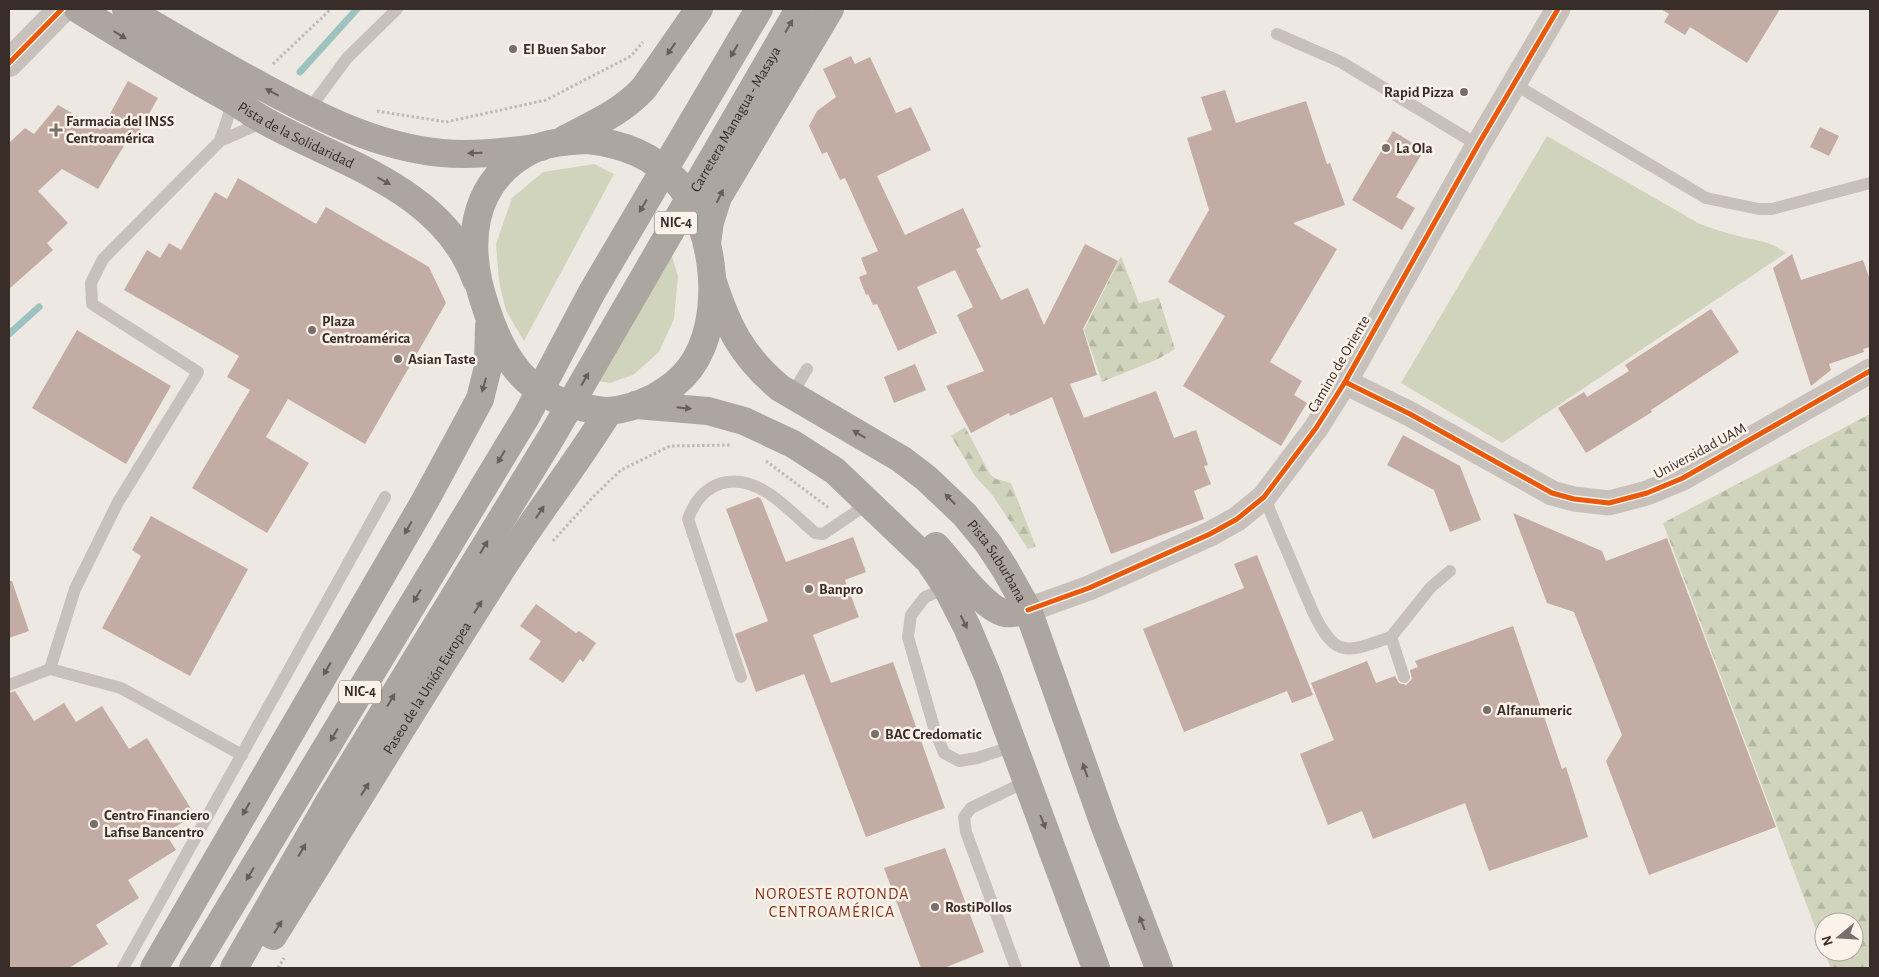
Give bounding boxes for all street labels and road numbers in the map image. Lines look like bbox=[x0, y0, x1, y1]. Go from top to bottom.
street label: Carretera Managua - Masaya bbox=[687, 44, 783, 194]
street label: Pista de la Solidaridad bbox=[235, 99, 357, 171]
road number: NIC-4 bbox=[655, 212, 697, 234]
street label: Camino de Oriente bbox=[1305, 313, 1373, 415]
street label: Universidad UAM bbox=[1651, 420, 1749, 482]
street label: Pista Suburbana bbox=[965, 517, 1029, 605]
street label: Paseo de la Unión Europea bbox=[380, 619, 474, 757]
road number: NIC-4 bbox=[339, 680, 381, 704]

